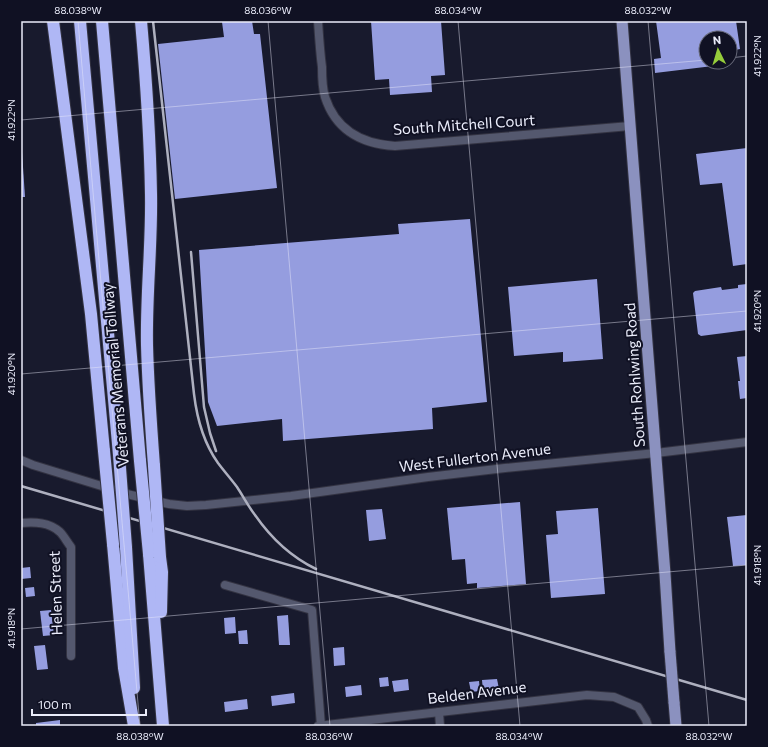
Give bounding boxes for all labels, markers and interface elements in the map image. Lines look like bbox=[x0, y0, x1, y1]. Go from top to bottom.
text: 88.038°W bbox=[54, 4, 102, 16]
text: 88.036°W bbox=[244, 4, 292, 16]
text: 88.034°W bbox=[434, 4, 482, 16]
text: 88.032°W bbox=[625, 4, 671, 16]
north arrow bbox=[698, 30, 738, 70]
text: N bbox=[712, 33, 722, 46]
text: 41.922°N bbox=[751, 35, 763, 77]
text: 41.922°N bbox=[5, 99, 17, 141]
street label: South Mitchell Court bbox=[392, 110, 535, 138]
street label: Veterans Memorial Tollway bbox=[98, 282, 132, 468]
text: 41.920°N bbox=[751, 290, 763, 332]
street label: South Rohlwing Road bbox=[620, 302, 648, 448]
text: 41.920°N bbox=[5, 353, 17, 395]
street label: West Fullerton Avenue bbox=[398, 439, 552, 475]
text: 41.918°N bbox=[751, 545, 763, 585]
street label: Helen Street bbox=[45, 550, 65, 636]
text: 41.918°N bbox=[5, 608, 17, 648]
street label: Belden Avenue bbox=[426, 677, 527, 707]
scale bar bbox=[32, 691, 146, 717]
text: 100 m bbox=[38, 697, 72, 711]
text: 88.038°W bbox=[116, 730, 164, 742]
text: 88.036°W bbox=[305, 730, 353, 742]
text: 88.034°W bbox=[495, 730, 543, 742]
text: 88.032°W bbox=[686, 730, 732, 742]

